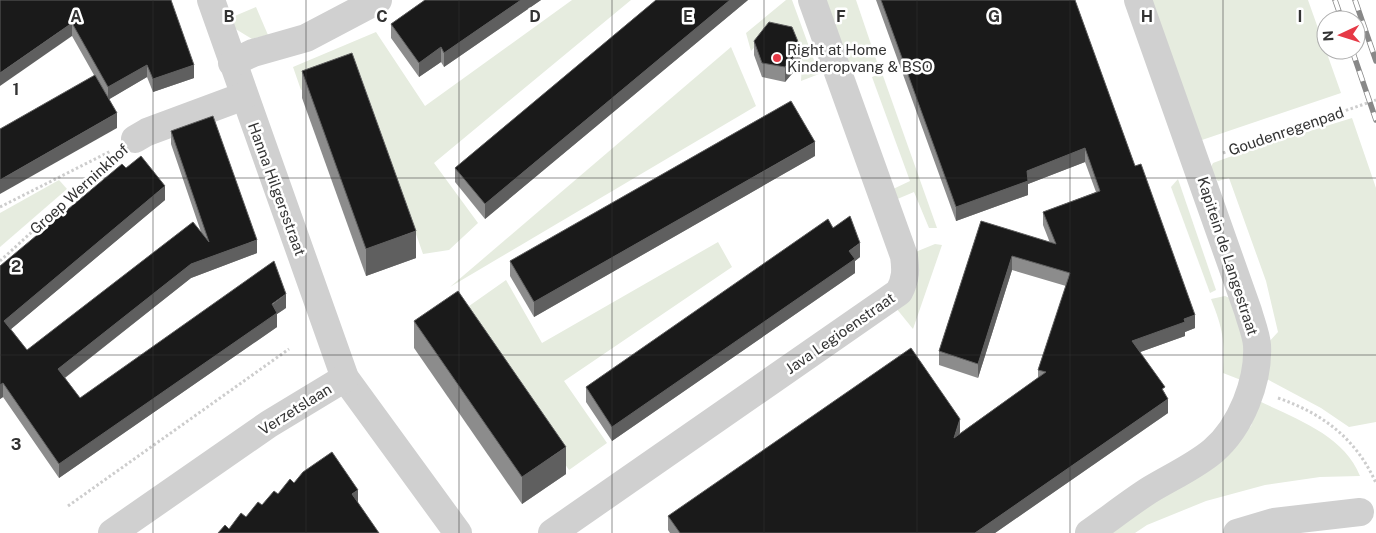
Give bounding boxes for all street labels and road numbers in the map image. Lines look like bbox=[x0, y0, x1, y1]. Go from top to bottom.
street label: Goudenregenpad bbox=[1226, 103, 1346, 159]
street label: Hanna Hilgersstraat bbox=[245, 120, 309, 258]
street label: Groep Werninkhof bbox=[26, 140, 132, 238]
street label: Kapitein de Langestraat bbox=[1194, 174, 1262, 338]
street label: Java Legioenstraat bbox=[782, 289, 898, 377]
street label: Verzetslaan bbox=[256, 380, 334, 438]

